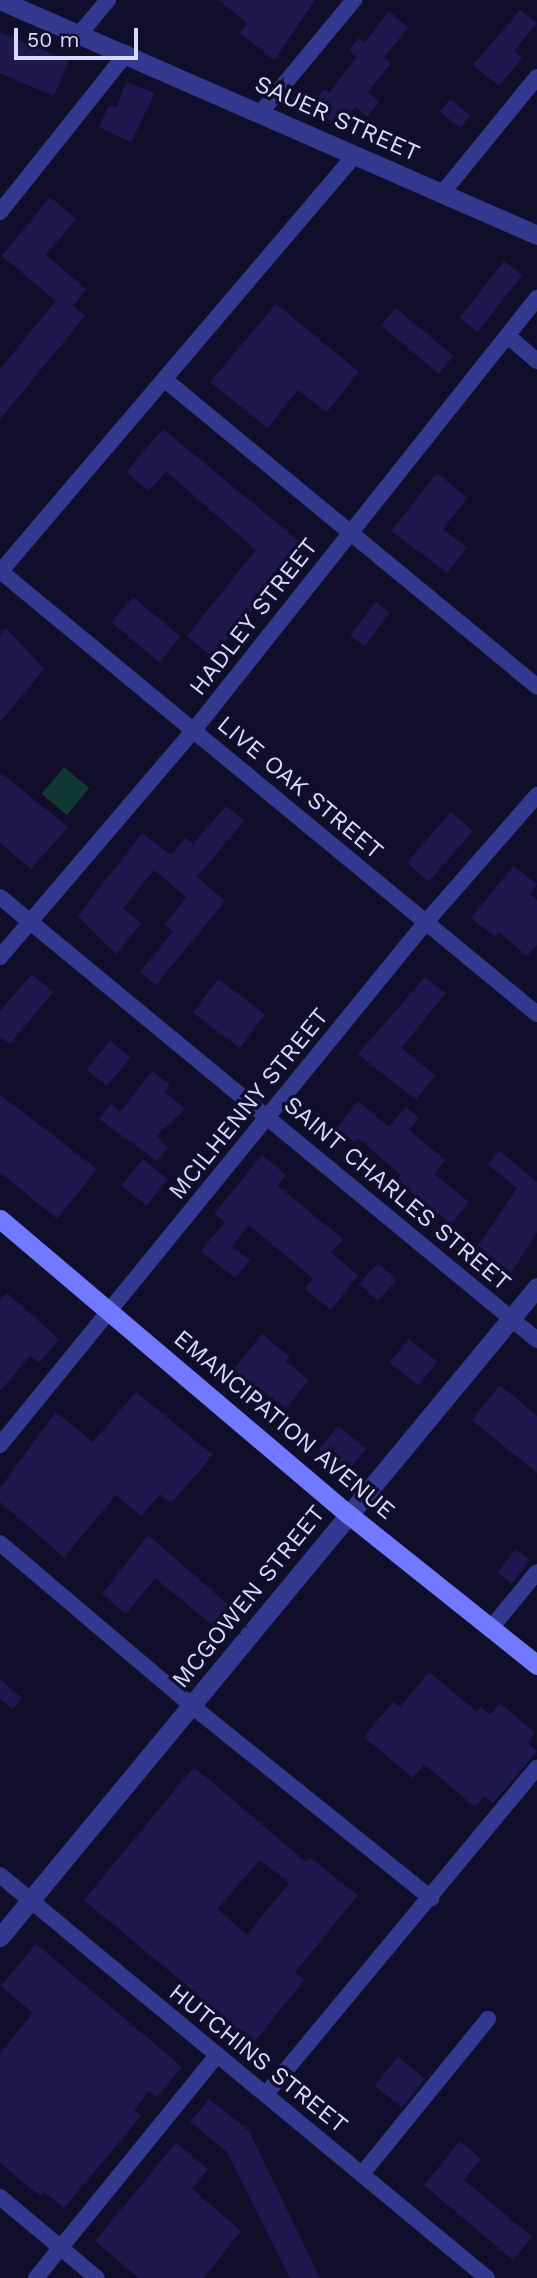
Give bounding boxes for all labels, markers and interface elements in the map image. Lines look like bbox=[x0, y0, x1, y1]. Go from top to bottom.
scale bar bbox=[18, 14, 142, 58]
text: 50 m bbox=[27, 27, 79, 52]
street label: SAUER STREET bbox=[250, 70, 424, 168]
street label: HADLEY STREET bbox=[183, 532, 325, 702]
street label: LIVE OAK STREET bbox=[211, 710, 389, 866]
street label: MCILHENNY STREET bbox=[163, 1002, 335, 1206]
street label: SAINT CHARLES STREET bbox=[278, 1090, 516, 1298]
street label: EMANCIPATION AVENUE bbox=[167, 1324, 401, 1526]
street label: MCGOWEN STREET bbox=[167, 1500, 331, 1694]
street label: HUTCHINS STREET bbox=[163, 1978, 353, 2140]

